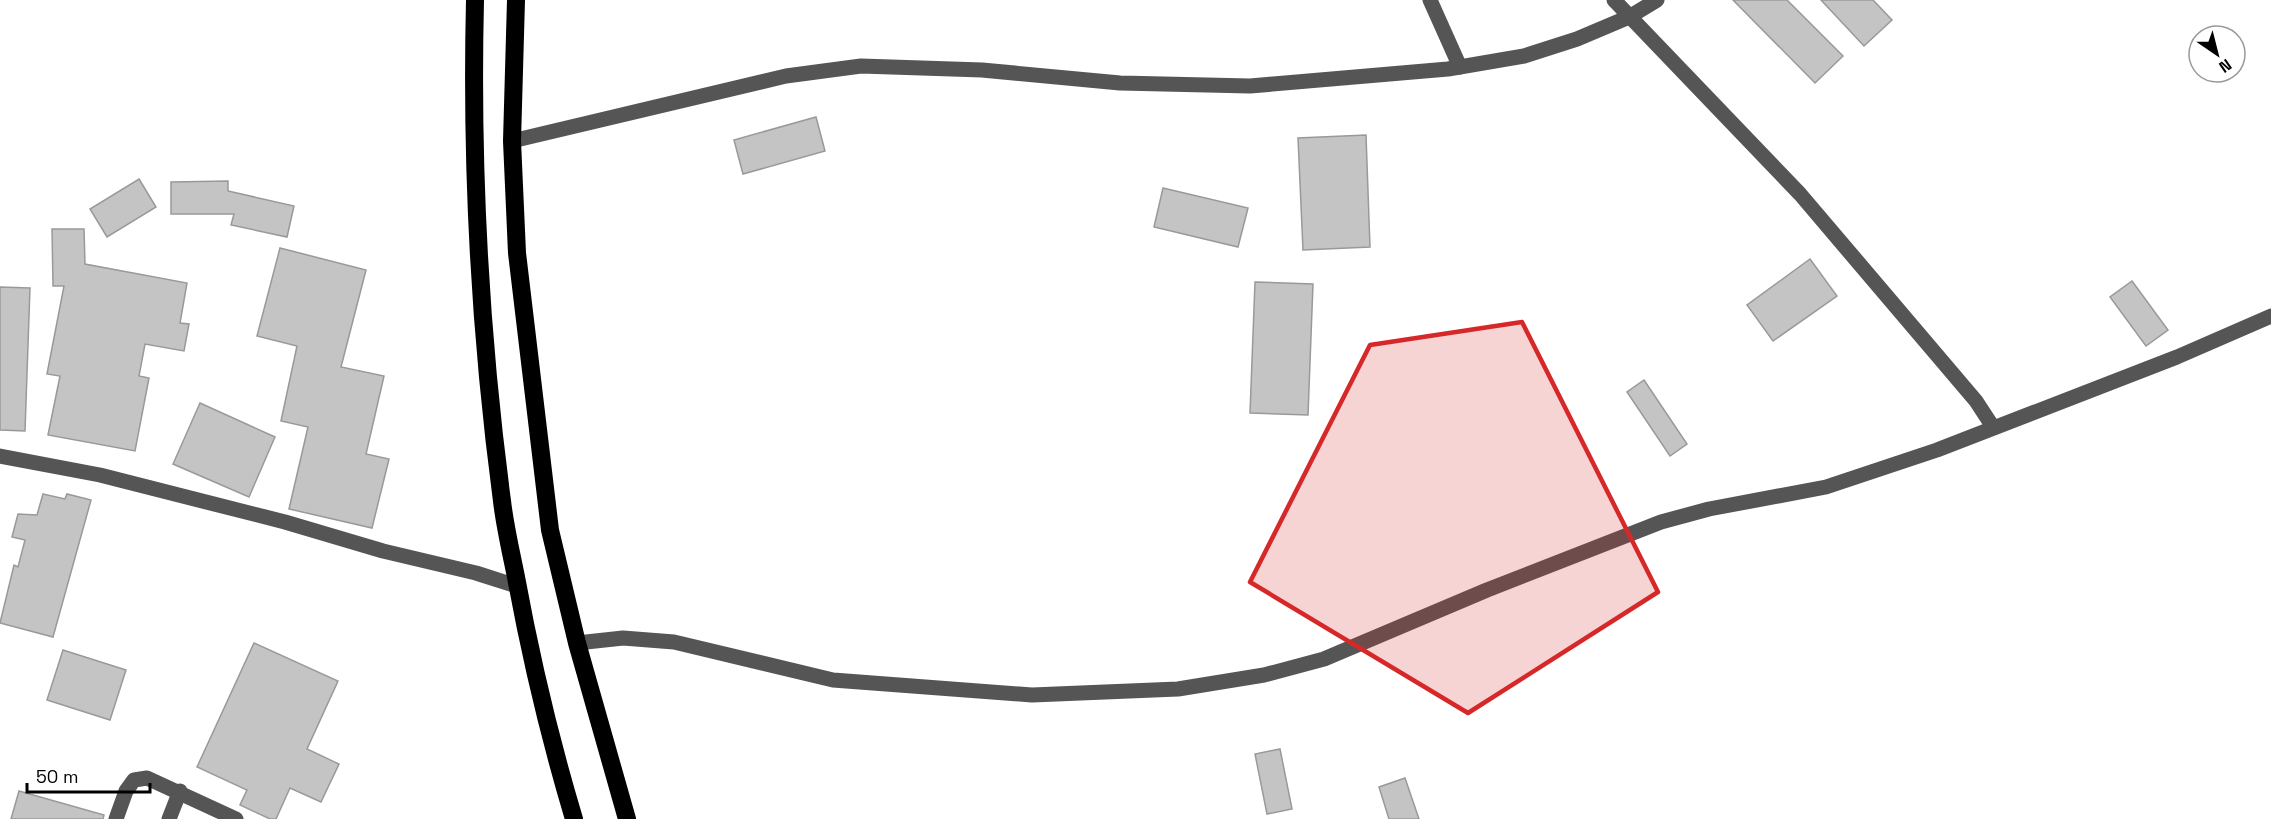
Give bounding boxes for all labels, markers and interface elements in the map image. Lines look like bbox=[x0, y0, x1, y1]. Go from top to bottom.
north arrow bbox=[2187, 24, 2247, 84]
text: N bbox=[2215, 54, 2236, 78]
scale bar bbox=[27, 756, 150, 794]
text: 50 m bbox=[36, 765, 78, 788]

